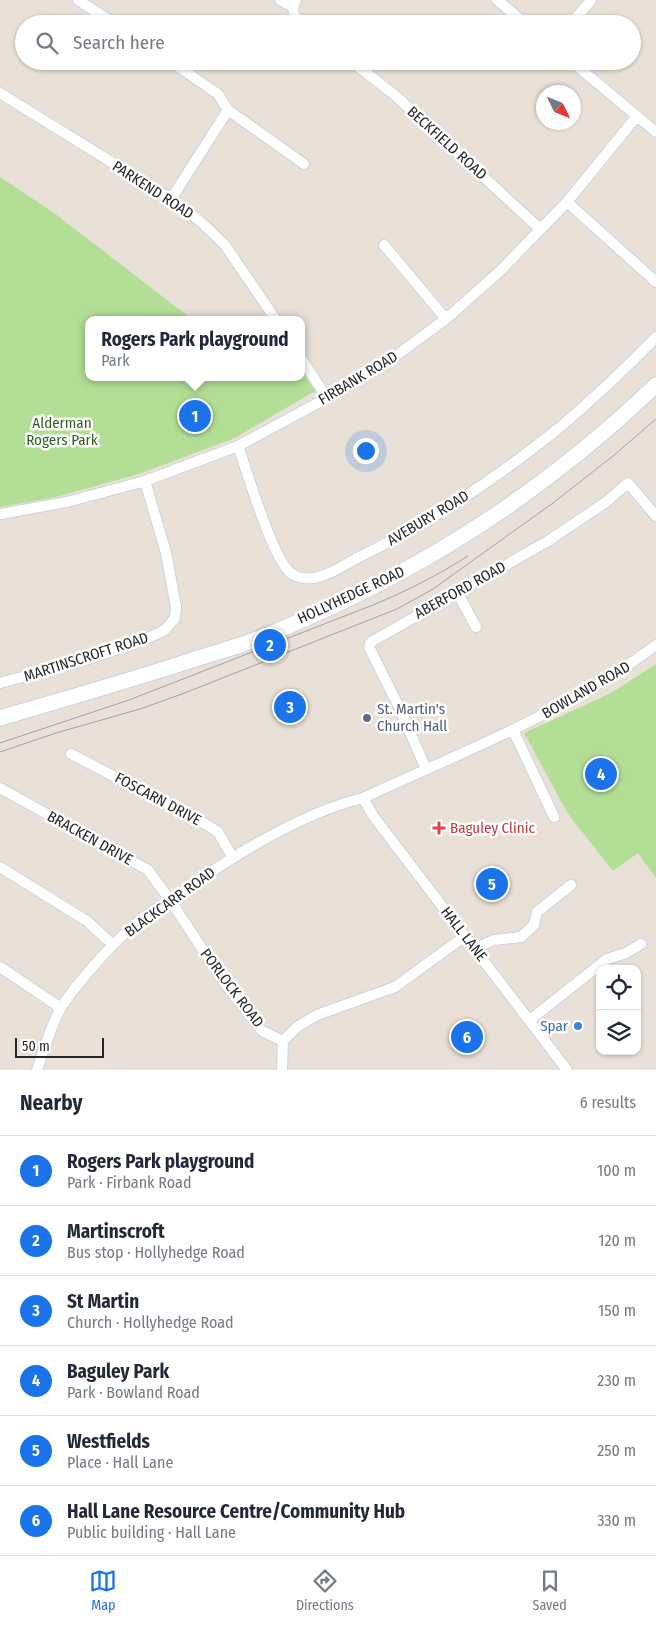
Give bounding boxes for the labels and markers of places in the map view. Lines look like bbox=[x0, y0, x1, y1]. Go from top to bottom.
pin: 1 bbox=[179, 397, 211, 435]
pin: 2 bbox=[254, 626, 286, 664]
pin: 3 bbox=[274, 688, 306, 726]
place label: St. Martin's Church Hall bbox=[377, 700, 447, 735]
marker: St. Martin's Church Hall bbox=[361, 712, 373, 724]
pin: 4 bbox=[585, 755, 617, 793]
place label: Baguley Clinic bbox=[450, 819, 535, 837]
marker: Baguley Clinic bbox=[432, 821, 446, 835]
pin: 5 bbox=[476, 865, 508, 903]
place label: Spar bbox=[540, 1017, 569, 1035]
pin: 6 bbox=[451, 1018, 483, 1056]
marker: Spar bbox=[572, 1020, 584, 1032]

